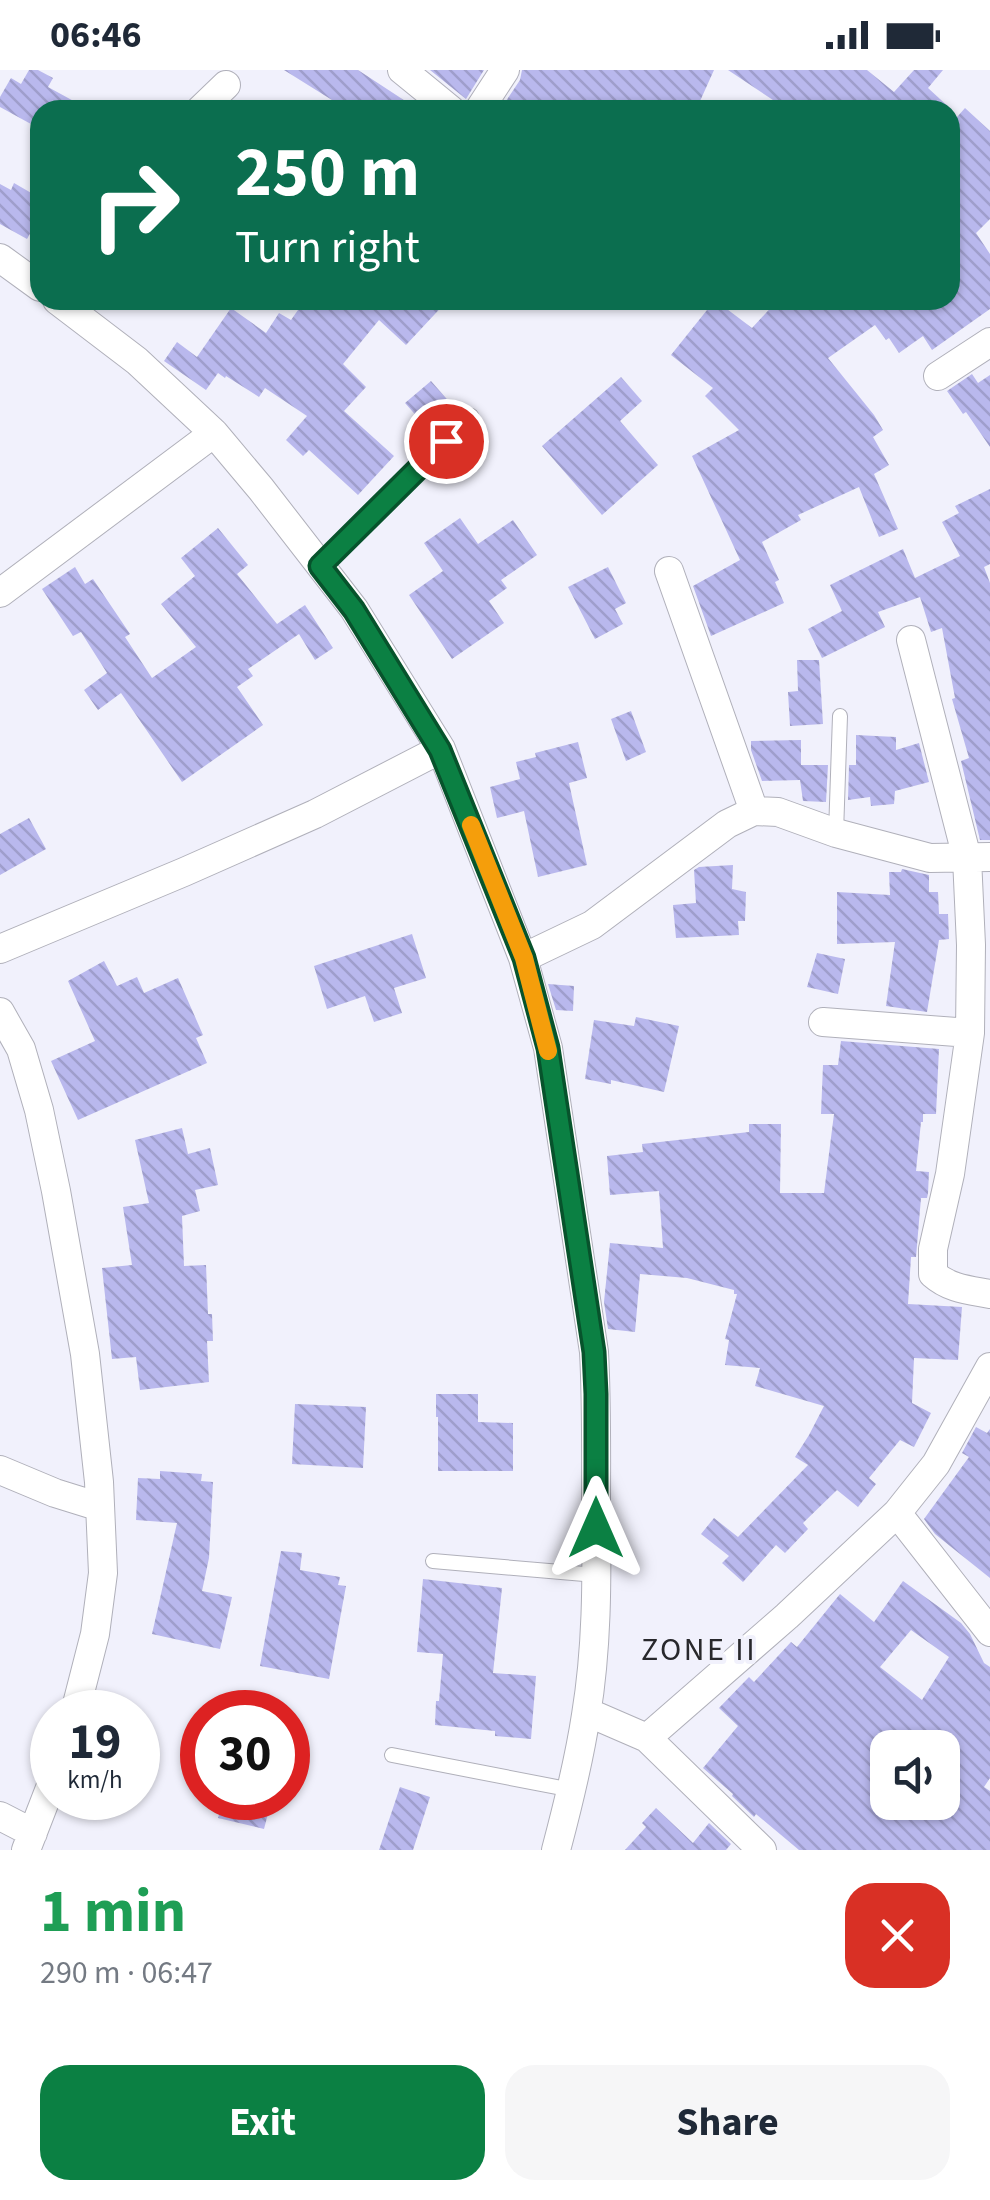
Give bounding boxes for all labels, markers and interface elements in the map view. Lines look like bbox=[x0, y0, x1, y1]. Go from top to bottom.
text: 06:46 bbox=[50, 8, 142, 62]
text: 250 m bbox=[235, 123, 420, 223]
icon: right bbox=[70, 140, 200, 270]
text: Turn right bbox=[235, 216, 420, 280]
pin bbox=[404, 399, 489, 484]
icon: arrive bbox=[419, 414, 474, 469]
position arrow bbox=[544, 1476, 648, 1580]
district label: ZONE II bbox=[641, 1627, 757, 1673]
speed limit sign: 30 bbox=[180, 1690, 310, 1820]
text: 19 bbox=[69, 1707, 121, 1778]
map controls bbox=[870, 1730, 960, 1820]
button: sound bbox=[870, 1730, 960, 1820]
text: km/h bbox=[67, 1762, 123, 1798]
text: 1 min bbox=[40, 1870, 186, 1955]
button: close bbox=[845, 1883, 950, 1988]
text: 290 m · 06:47 bbox=[40, 1950, 213, 1996]
button: Exit bbox=[40, 2065, 485, 2180]
button: Share bbox=[505, 2065, 950, 2180]

